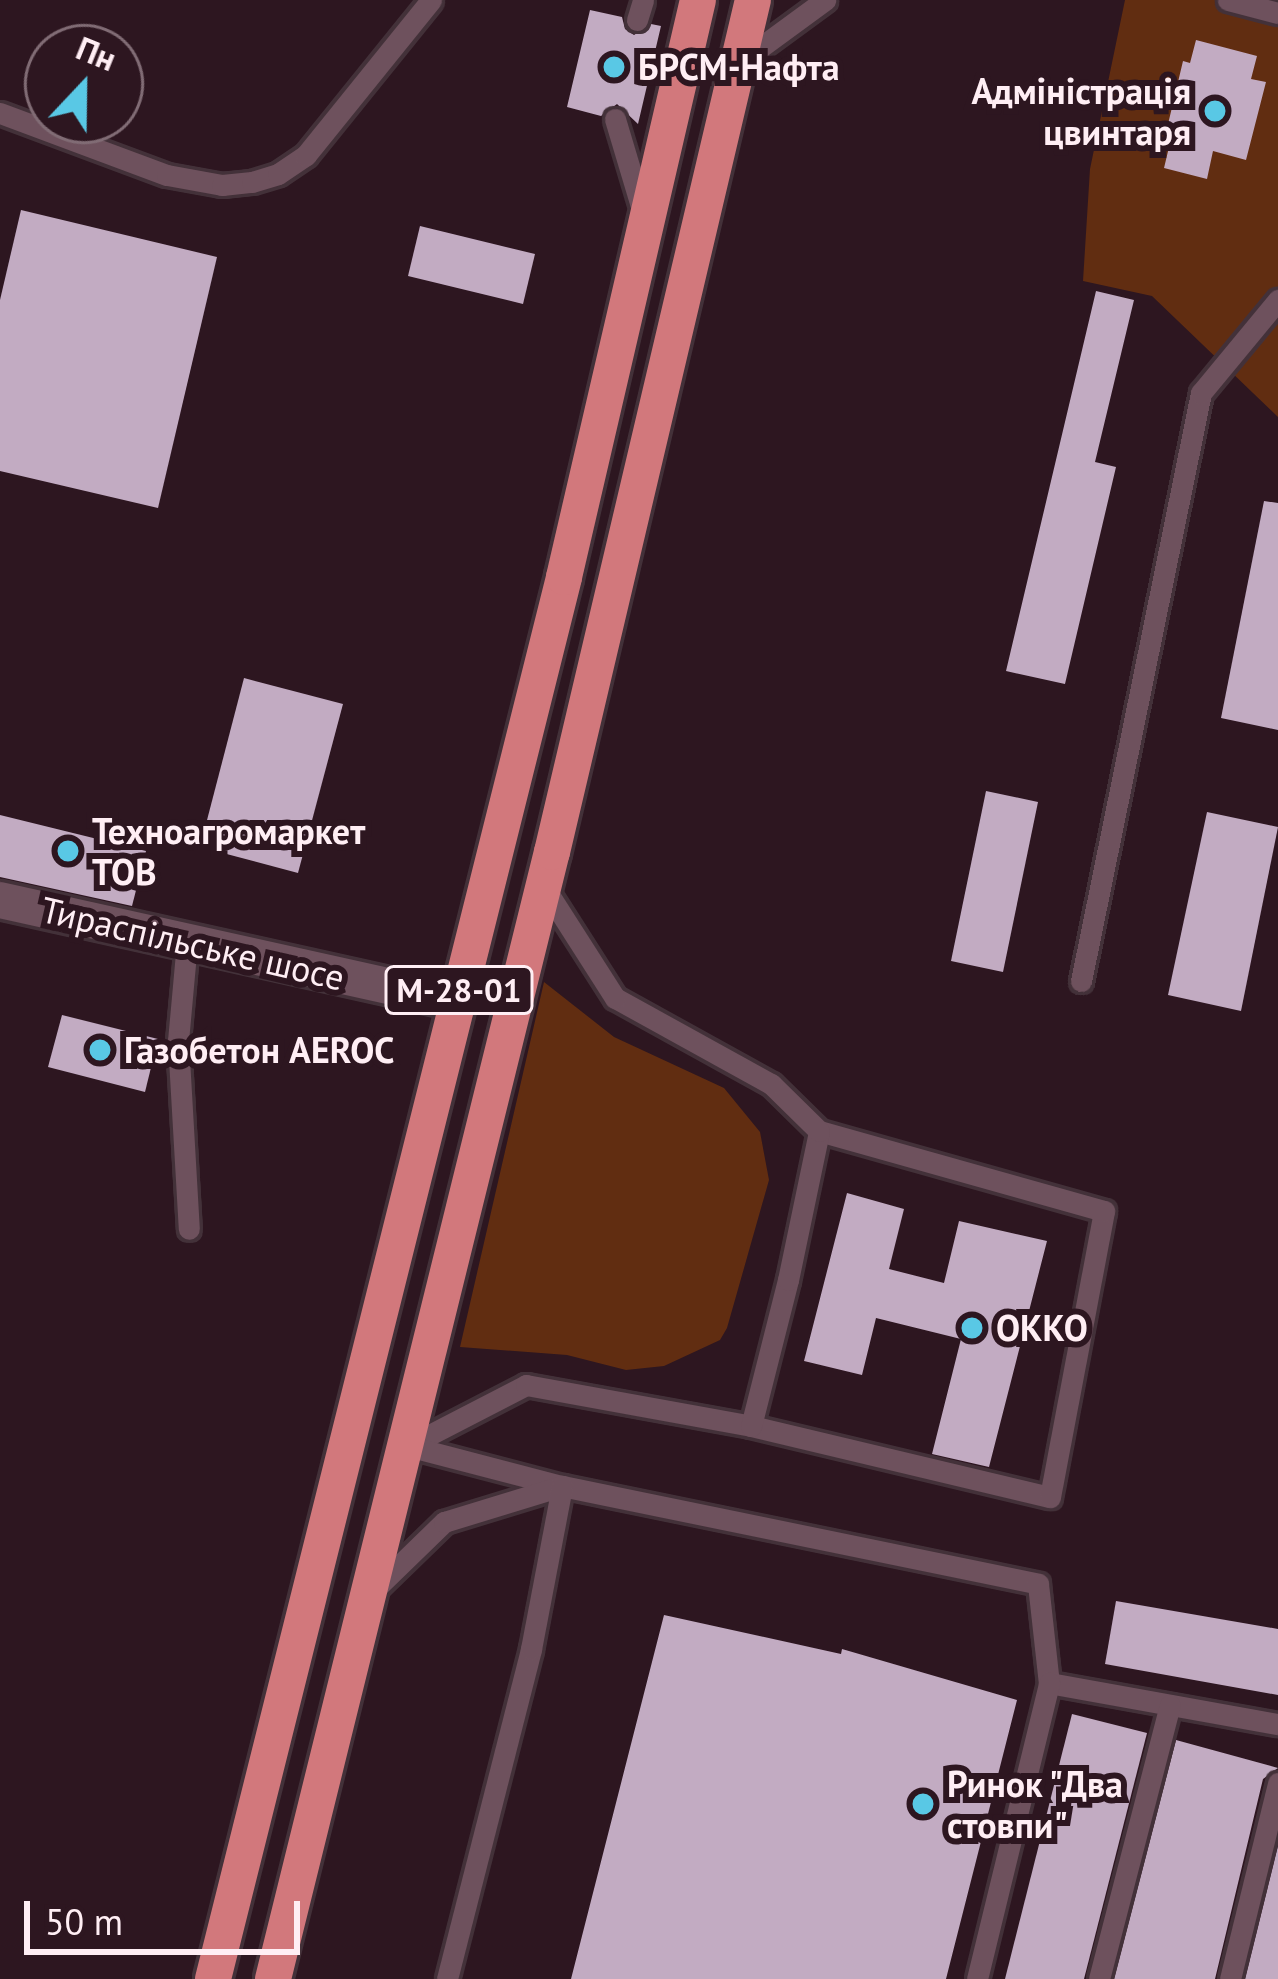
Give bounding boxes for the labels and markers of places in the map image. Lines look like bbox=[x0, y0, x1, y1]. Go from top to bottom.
place label: БРСМ-Нафта bbox=[638, 45, 840, 89]
marker: БРСМ-Нафта bbox=[601, 54, 627, 80]
place label: Адміністрація цвинтаря bbox=[972, 68, 1191, 153]
marker: Адміністрація цвинтаря bbox=[1202, 98, 1228, 124]
place label: Техноагромаркет ТОВ bbox=[92, 808, 365, 893]
marker: Техноагромаркет ТОВ bbox=[55, 838, 81, 864]
place label: Газобетон AEROC bbox=[124, 1028, 394, 1072]
marker: Газобетон AEROC bbox=[87, 1037, 113, 1063]
place label: ОККО bbox=[996, 1306, 1088, 1350]
marker: ОККО bbox=[959, 1315, 985, 1341]
place label: Ринок "Два стовпи" bbox=[947, 1761, 1126, 1846]
marker: Ринок "Два стовпи" bbox=[910, 1791, 936, 1817]

